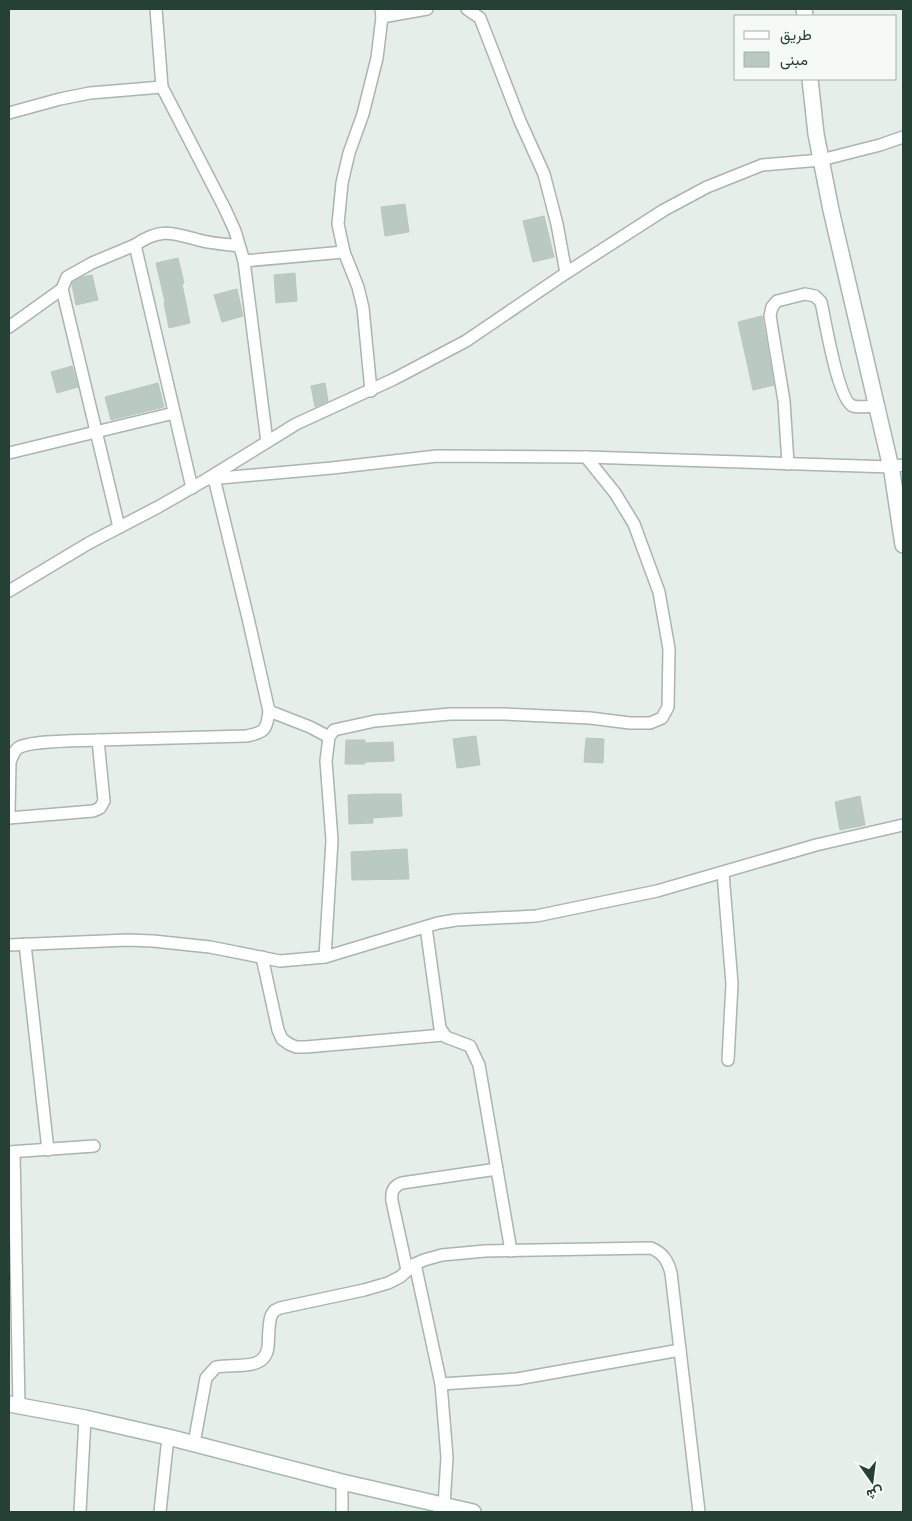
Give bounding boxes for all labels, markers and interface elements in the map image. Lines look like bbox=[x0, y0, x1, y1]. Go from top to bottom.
legend bbox=[734, 15, 897, 80]
text: طريق bbox=[780, 25, 812, 45]
text: مبنى bbox=[780, 50, 808, 70]
north arrow bbox=[847, 1456, 897, 1506]
text: ش bbox=[865, 1483, 885, 1504]

